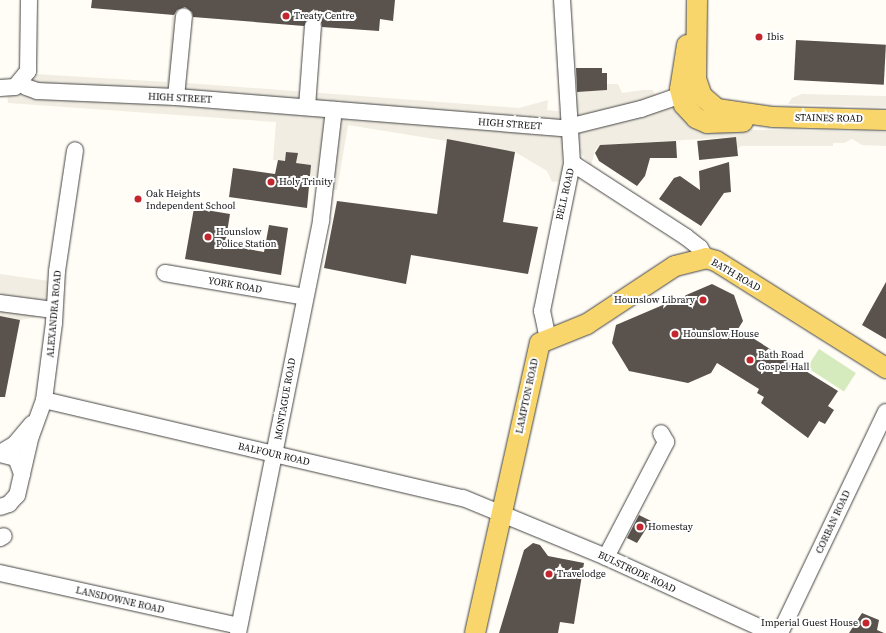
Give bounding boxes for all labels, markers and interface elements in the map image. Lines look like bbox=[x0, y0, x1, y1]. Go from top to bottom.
place label: Treaty Centre bbox=[294, 10, 355, 22]
marker: Treaty Centre bbox=[281, 11, 291, 21]
place label: Ibis bbox=[767, 31, 784, 43]
marker: Ibis bbox=[754, 32, 764, 42]
street label: HIGH STREET bbox=[148, 90, 212, 106]
street label: STAINES ROAD bbox=[795, 111, 863, 125]
street label: HIGH STREET bbox=[478, 116, 542, 132]
street label: BELL ROAD bbox=[553, 167, 577, 221]
place label: Holy Trinity bbox=[279, 176, 333, 188]
marker: Holy Trinity bbox=[266, 177, 276, 187]
place label: Oak Heights Independent School bbox=[146, 187, 236, 210]
marker: Oak Heights Independent School bbox=[133, 194, 143, 204]
place label: Hounslow Police Station bbox=[216, 225, 276, 248]
marker: Hounslow Police Station bbox=[203, 232, 213, 242]
street label: BATH ROAD bbox=[709, 256, 763, 294]
street label: ALEXANDRA ROAD bbox=[44, 270, 64, 358]
street label: YORK ROAD bbox=[207, 274, 263, 296]
place label: Hounslow Library bbox=[614, 294, 695, 306]
marker: Hounslow Library bbox=[698, 295, 708, 305]
place label: Hounslow House bbox=[683, 328, 759, 340]
marker: Hounslow House bbox=[670, 329, 680, 339]
place label: Bath Road Gospel Hall bbox=[758, 348, 809, 372]
marker: Bath Road Gospel Hall bbox=[745, 355, 755, 365]
street label: MONTAGUE ROAD bbox=[272, 357, 298, 441]
street label: LAMPTON ROAD bbox=[513, 357, 541, 435]
street label: BALFOUR ROAD bbox=[237, 440, 311, 468]
street label: CORBAN ROAD bbox=[813, 488, 853, 556]
place label: Homestay bbox=[648, 521, 693, 533]
marker: Homestay bbox=[635, 522, 645, 532]
street label: BULSTRODE ROAD bbox=[596, 549, 678, 595]
place label: Travelodge bbox=[557, 568, 606, 580]
marker: Travelodge bbox=[544, 569, 554, 579]
street label: LANSDOWNE ROAD bbox=[75, 584, 165, 616]
place label: Imperial Guest House bbox=[761, 617, 858, 629]
marker: Imperial Guest House bbox=[861, 618, 871, 628]

